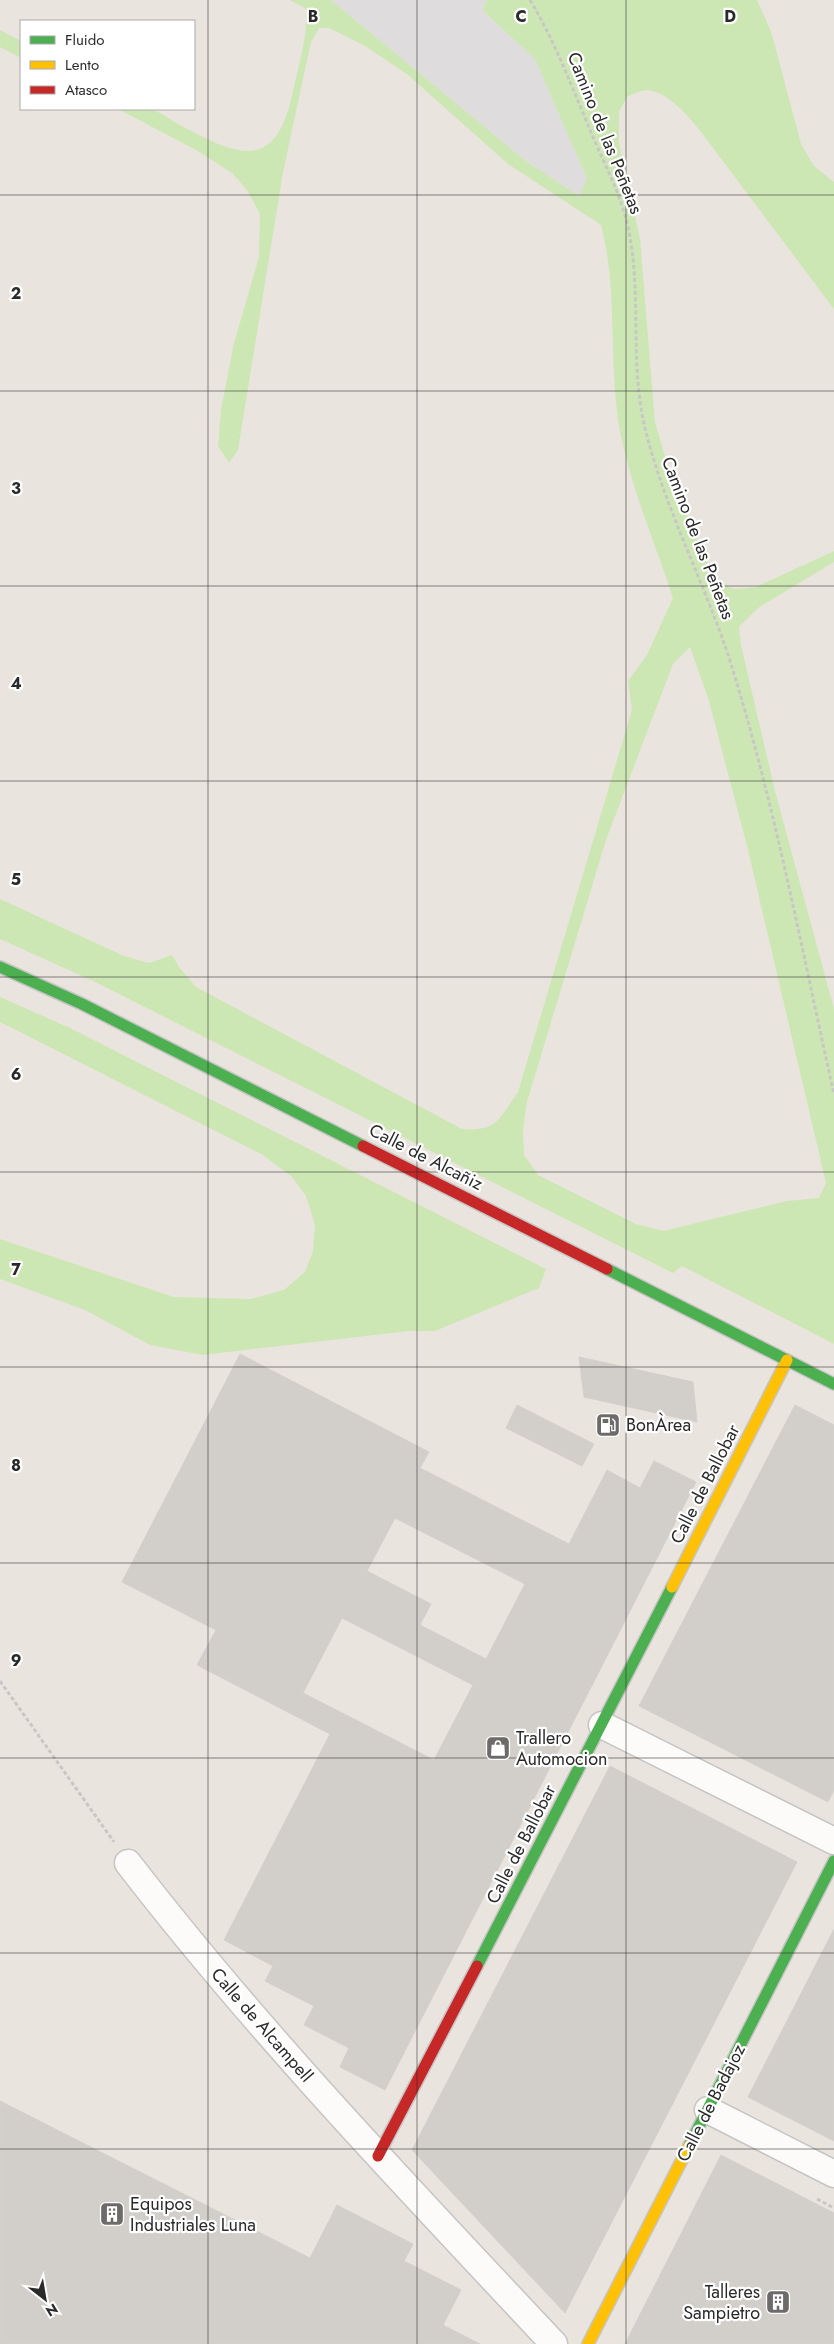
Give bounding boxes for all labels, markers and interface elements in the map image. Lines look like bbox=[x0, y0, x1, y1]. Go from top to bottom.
text: B bbox=[308, 5, 318, 28]
text: C bbox=[515, 5, 527, 28]
text: D bbox=[724, 5, 736, 28]
legend bbox=[20, 20, 195, 110]
text: Fluido bbox=[65, 29, 104, 51]
street label: Camino de las Peñetas bbox=[561, 48, 649, 218]
text: Lento bbox=[65, 54, 99, 76]
text: Atasco bbox=[65, 79, 107, 101]
text: 2 bbox=[11, 282, 21, 305]
street label: Camino de las Peñetas bbox=[655, 453, 741, 623]
text: 3 bbox=[11, 477, 21, 500]
text: 4 bbox=[10, 672, 22, 695]
text: 5 bbox=[11, 868, 21, 891]
text: 6 bbox=[11, 1063, 21, 1086]
street label: Calle de Alcañiz bbox=[365, 1117, 488, 1197]
text: 7 bbox=[11, 1258, 21, 1281]
fuel station icon: BonÀrea bbox=[595, 1412, 621, 1438]
place label: BonÀrea bbox=[626, 1412, 691, 1438]
street label: Calle de Ballobar bbox=[664, 1419, 747, 1548]
text: 8 bbox=[11, 1454, 21, 1477]
text: 9 bbox=[11, 1649, 21, 1672]
place label: Trallero Automocion bbox=[516, 1725, 608, 1772]
shop icon: Trallero Automocion bbox=[485, 1735, 511, 1761]
street label: Calle de Ballobar bbox=[480, 1779, 563, 1908]
street label: Calle de Alcampell bbox=[205, 1962, 319, 2088]
street label: Calle de Badajoz bbox=[670, 2039, 752, 2166]
place label: Equipos Industriales Luna bbox=[130, 2191, 256, 2238]
building icon: Equipos Industriales Luna bbox=[99, 2201, 125, 2227]
north arrow bbox=[20, 2274, 70, 2324]
place label: Talleres Sampietro bbox=[683, 2279, 760, 2326]
building icon: Talleres Sampietro bbox=[765, 2289, 791, 2315]
text: N bbox=[42, 2299, 62, 2322]

